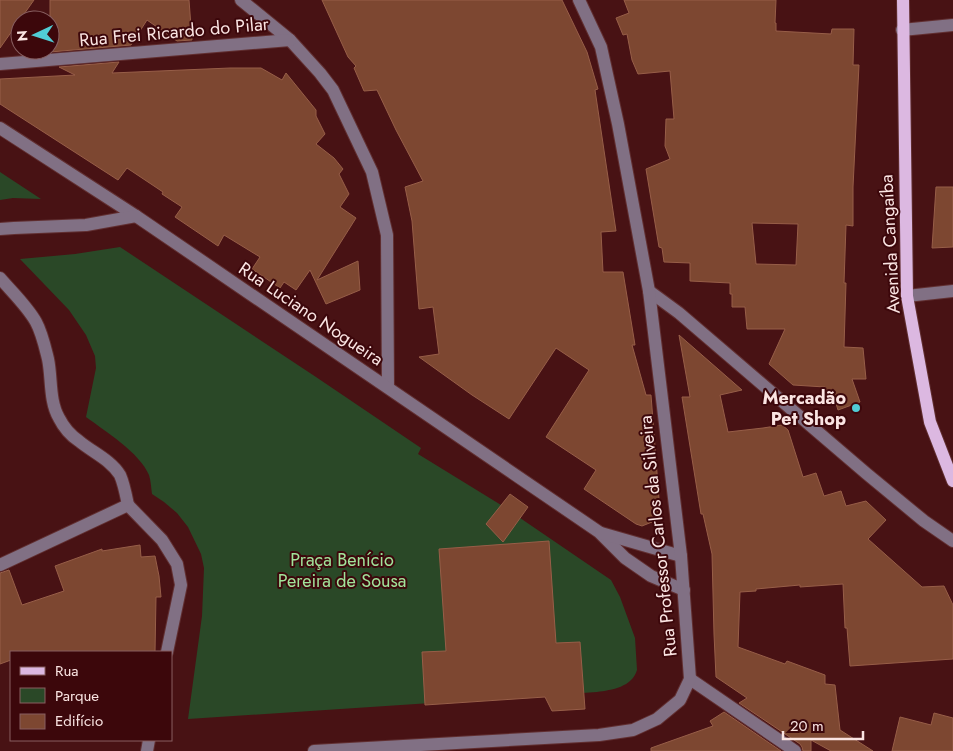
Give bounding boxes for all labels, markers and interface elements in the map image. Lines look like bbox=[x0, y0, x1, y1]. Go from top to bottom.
north arrow bbox=[10, 10, 60, 60]
street label: Rua Frei Ricardo do Pilar bbox=[78, 11, 271, 53]
text: N bbox=[12, 30, 32, 42]
street label: Avenida Cangaíba bbox=[873, 174, 907, 314]
street label: Rua Luciano Nogueira bbox=[233, 256, 389, 372]
place label: Mercadão Pet Shop bbox=[762, 385, 846, 432]
marker: Mercadão Pet Shop bbox=[850, 402, 862, 414]
street label: Rua Professor Carlos da Silveira bbox=[632, 414, 684, 658]
park label: Praça Benício Pereira de Sousa bbox=[278, 547, 406, 594]
legend bbox=[10, 651, 172, 741]
text: Rua bbox=[55, 660, 79, 682]
text: Parque bbox=[55, 685, 99, 707]
scale bar bbox=[783, 708, 863, 740]
text: Edifício bbox=[55, 710, 103, 732]
text: 20 m bbox=[790, 715, 824, 737]

